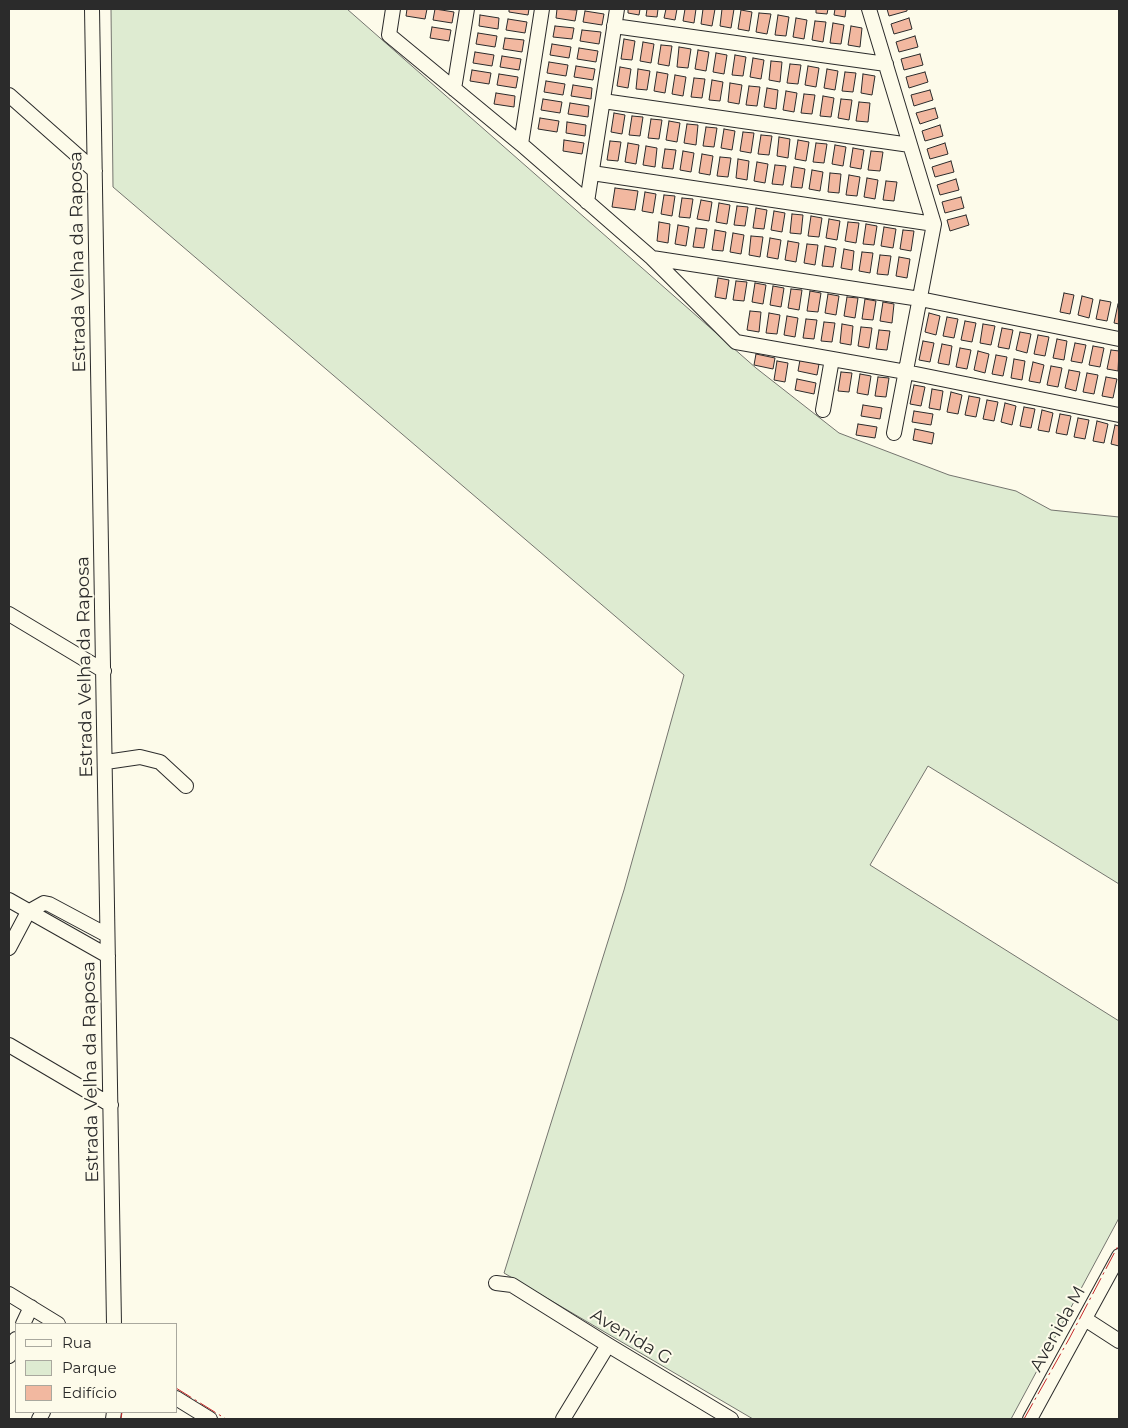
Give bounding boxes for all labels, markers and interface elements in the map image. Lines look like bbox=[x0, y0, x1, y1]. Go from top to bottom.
street label: Estrada Velha da Raposa bbox=[65, 151, 91, 373]
street label: Estrada Velha da Raposa bbox=[72, 556, 98, 778]
street label: Estrada Velha da Raposa bbox=[78, 961, 104, 1183]
street label: Avenida M bbox=[1026, 1282, 1090, 1376]
street label: Avenida G bbox=[586, 1304, 676, 1370]
legend bbox=[15, 1323, 178, 1413]
text: Rua bbox=[62, 1333, 92, 1352]
text: Parque bbox=[62, 1358, 117, 1377]
text: Edifício bbox=[62, 1383, 117, 1402]

